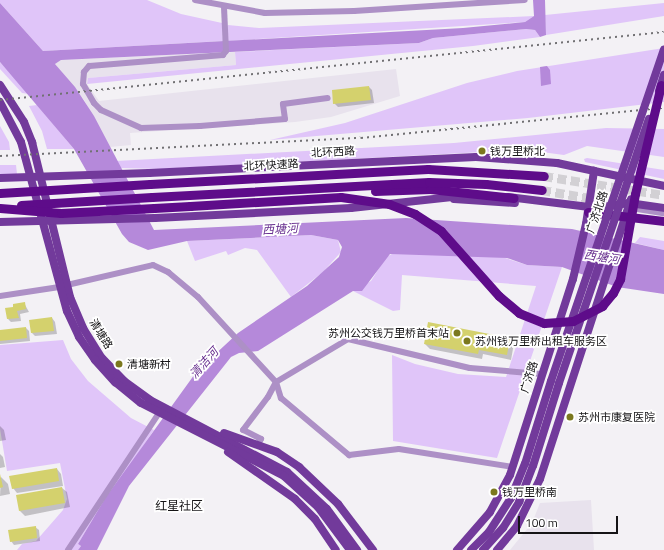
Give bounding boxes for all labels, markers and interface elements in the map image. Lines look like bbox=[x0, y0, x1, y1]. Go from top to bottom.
street label: 北环西路 bbox=[311, 144, 355, 160]
place label: 钱万里桥北 bbox=[490, 144, 545, 158]
marker: 钱万里桥北 bbox=[477, 146, 487, 156]
street label: 北环快速路 bbox=[243, 157, 299, 173]
street label: 广济北路 bbox=[584, 189, 610, 235]
water label: 西塘河 bbox=[262, 221, 298, 237]
water label: 西塘河 bbox=[583, 247, 621, 267]
street label: 清塘路 bbox=[87, 316, 115, 352]
place label: 苏州公交钱万里桥首末站 bbox=[328, 326, 449, 340]
marker: 苏州公交钱万里桥首末站 bbox=[452, 328, 462, 338]
place label: 苏州钱万里桥出租车服务区 bbox=[475, 334, 607, 348]
marker: 苏州钱万里桥出租车服务区 bbox=[462, 336, 472, 346]
water label: 清洁河 bbox=[187, 345, 221, 381]
place label: 清塘新村 bbox=[127, 357, 171, 371]
marker: 清塘新村 bbox=[114, 359, 124, 369]
street label: 广济路 bbox=[518, 359, 540, 395]
place label: 苏州市康复医院 bbox=[578, 410, 655, 424]
marker: 苏州市康复医院 bbox=[565, 412, 575, 422]
place label: 钱万里桥南 bbox=[502, 485, 557, 499]
marker: 钱万里桥南 bbox=[489, 487, 499, 497]
district label: 红星社区 bbox=[155, 499, 203, 513]
scale bar bbox=[520, 508, 620, 534]
text: 100 m bbox=[525, 513, 558, 532]

